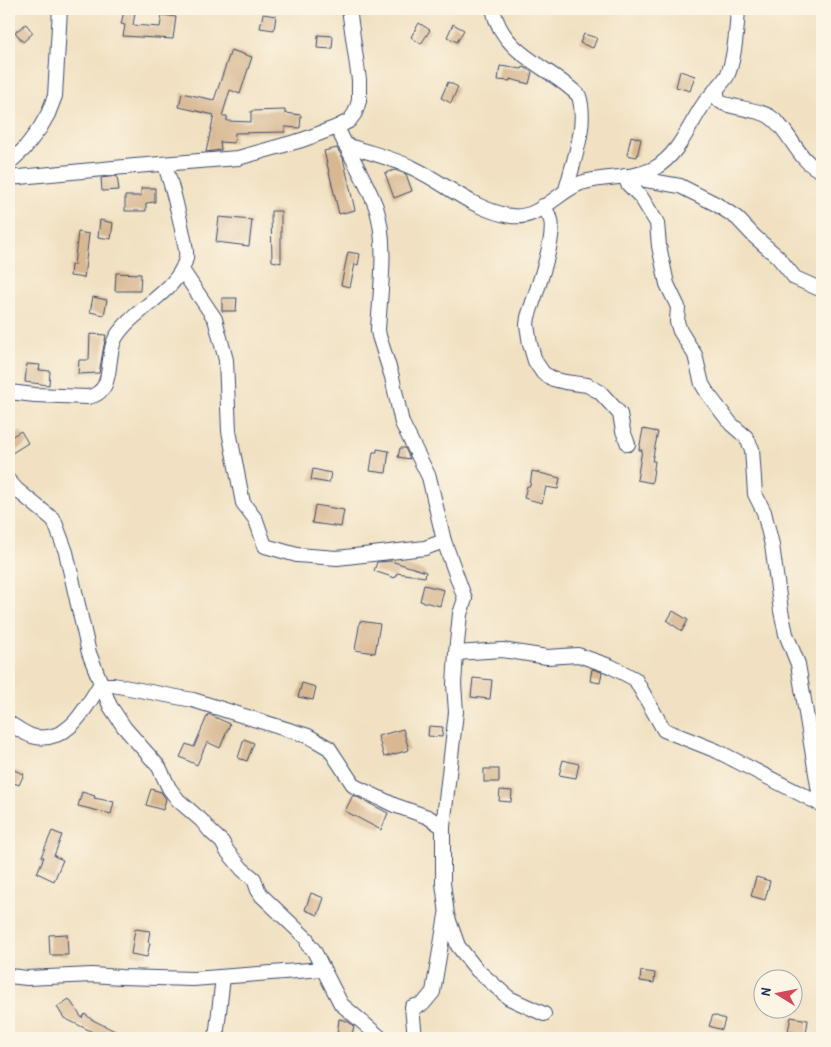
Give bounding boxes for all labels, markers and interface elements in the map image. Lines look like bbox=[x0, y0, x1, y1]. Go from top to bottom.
north arrow bbox=[754, 970, 804, 1020]
text: N bbox=[755, 986, 775, 997]

